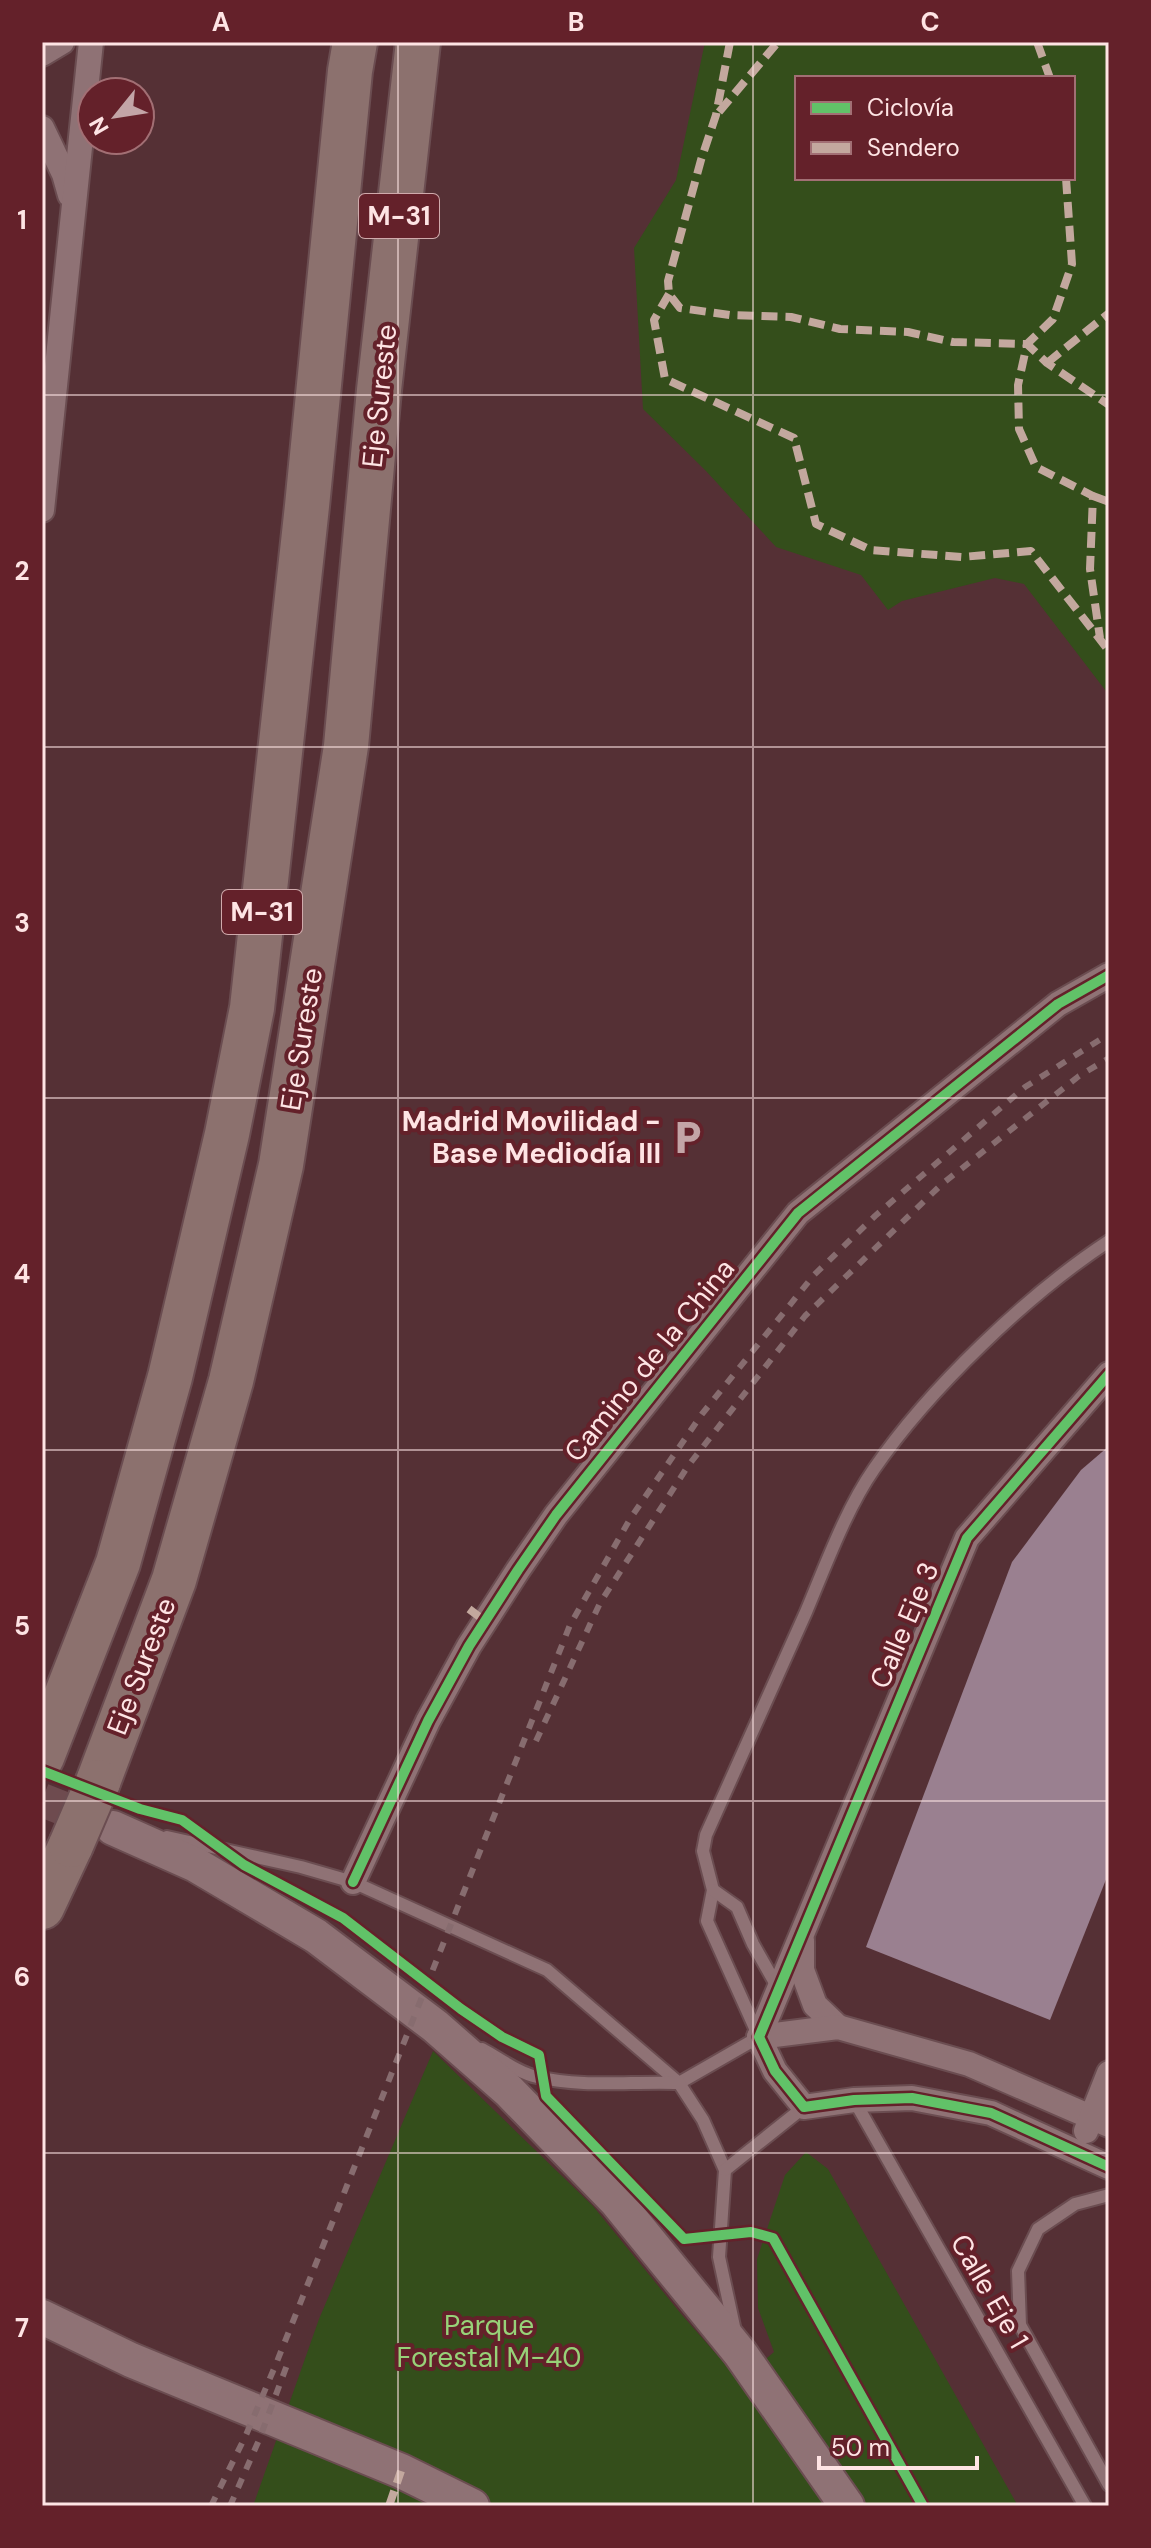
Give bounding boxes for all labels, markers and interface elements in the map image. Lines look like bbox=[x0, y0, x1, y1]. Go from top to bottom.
text: A bbox=[212, 5, 230, 39]
text: B bbox=[568, 5, 584, 39]
text: C bbox=[920, 5, 940, 39]
north arrow bbox=[76, 76, 156, 156]
legend bbox=[795, 76, 1075, 180]
text: Ciclovía bbox=[867, 92, 954, 123]
text: N bbox=[83, 112, 116, 140]
text: Sendero bbox=[867, 132, 960, 163]
road number: M-31 bbox=[359, 194, 439, 238]
text: 1 bbox=[17, 203, 27, 237]
street label: Eje Sureste bbox=[354, 323, 405, 470]
text: 2 bbox=[14, 554, 30, 588]
road number: M-31 bbox=[222, 890, 302, 934]
text: 3 bbox=[14, 906, 30, 940]
street label: Eje Sureste bbox=[272, 965, 331, 1113]
place label: Madrid Movilidad - Base Mediodía III bbox=[402, 1103, 661, 1172]
parking icon: Madrid Movilidad - Base Mediodía III bbox=[668, 1118, 706, 1156]
street label: Camino de la China bbox=[556, 1251, 743, 1470]
text: 4 bbox=[14, 1257, 30, 1291]
street label: Calle Eje 3 bbox=[861, 1556, 948, 1694]
street label: Eje Sureste bbox=[98, 1592, 185, 1740]
text: 5 bbox=[14, 1609, 30, 1643]
text: 6 bbox=[14, 1960, 30, 1994]
street label: Calle Eje 1 bbox=[942, 2227, 1037, 2355]
park label: Parque Forestal M-40 bbox=[397, 2307, 581, 2376]
text: 7 bbox=[15, 2311, 29, 2345]
scale bar bbox=[819, 2420, 977, 2470]
text: 50 m bbox=[831, 2432, 890, 2463]

